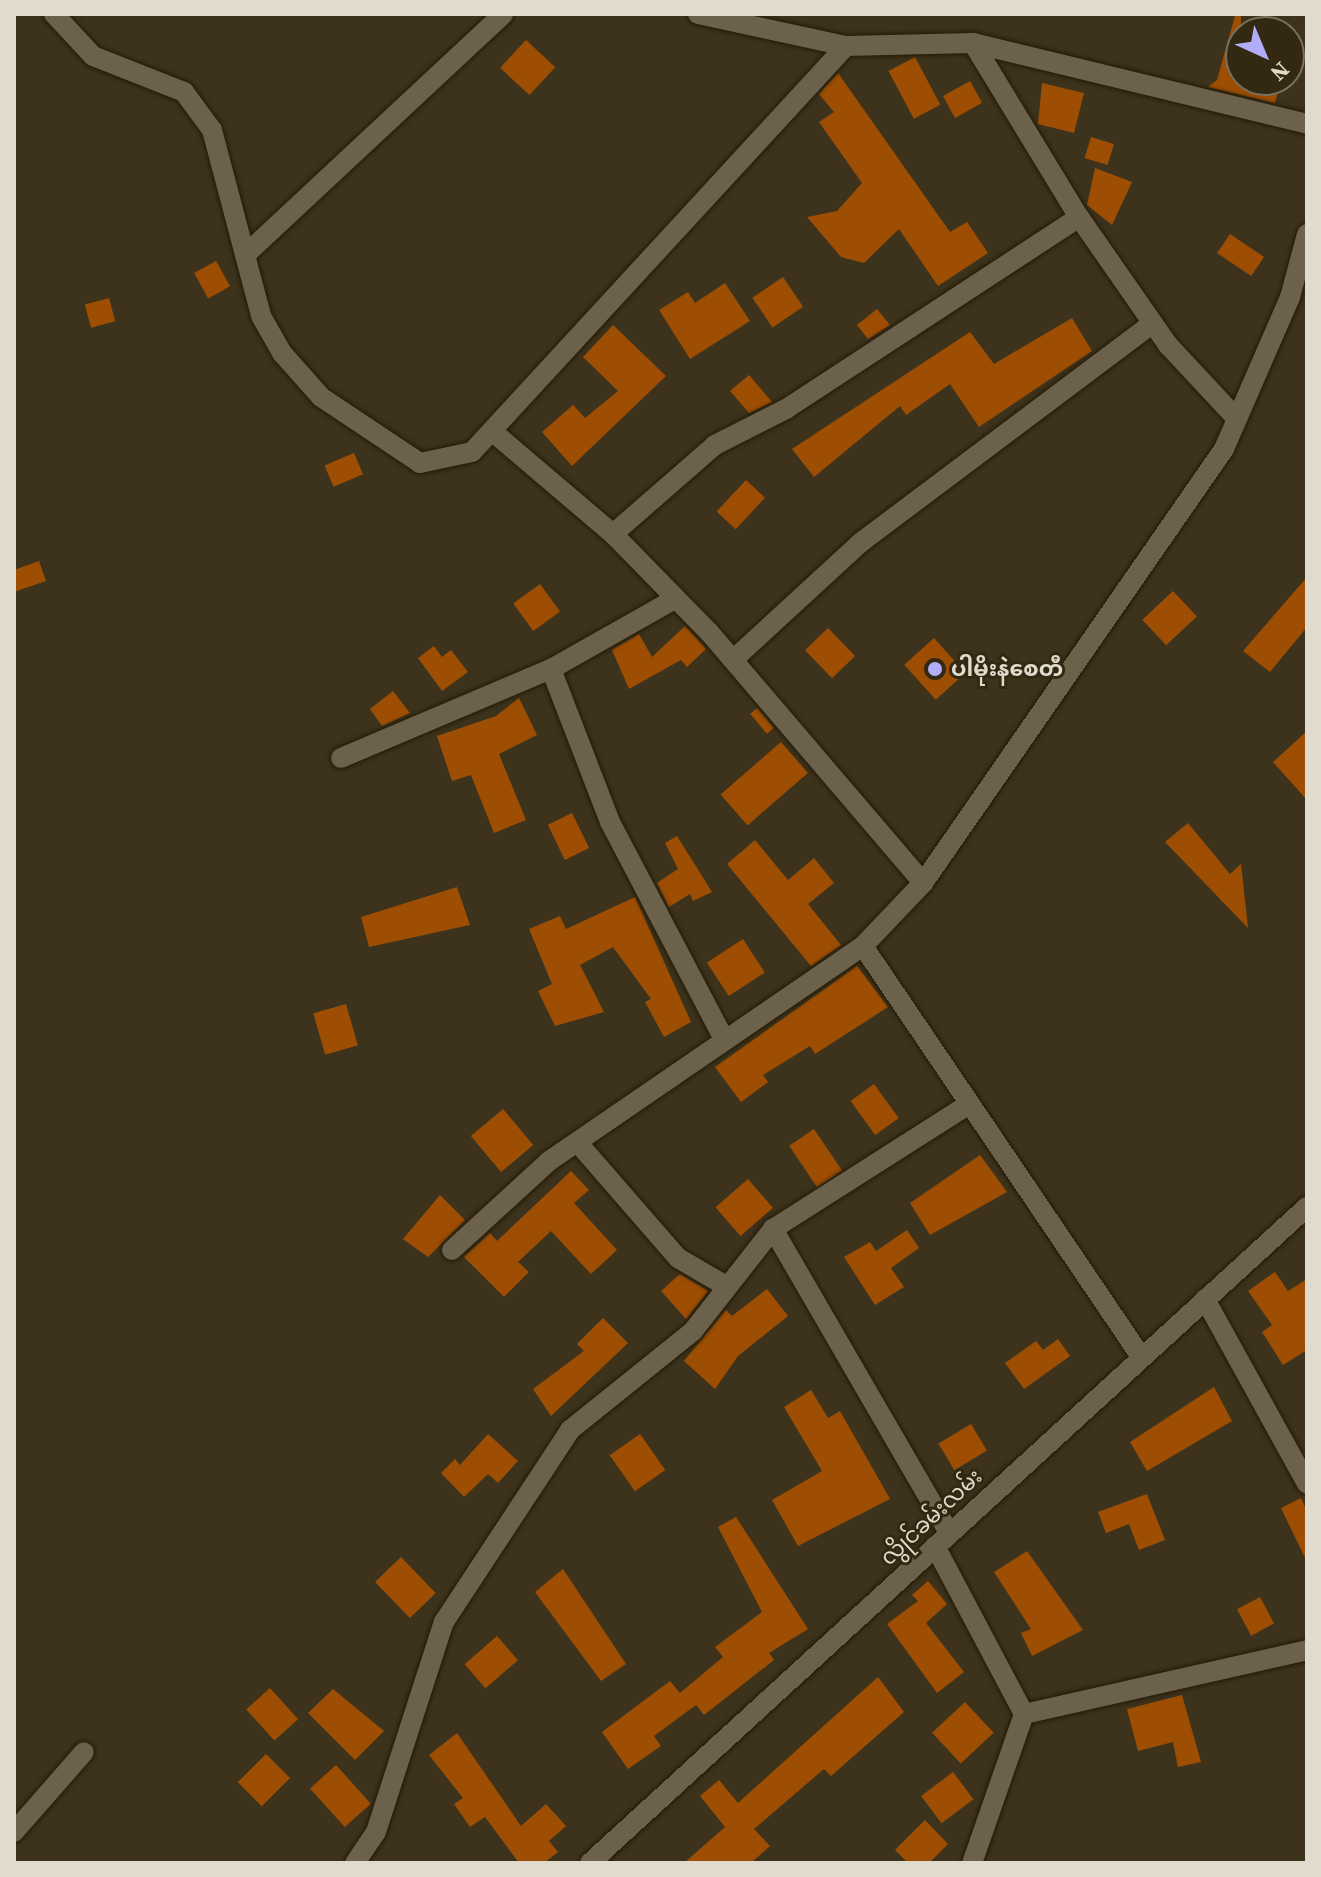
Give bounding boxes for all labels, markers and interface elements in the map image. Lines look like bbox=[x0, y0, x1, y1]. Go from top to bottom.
north arrow bbox=[1225, 16, 1305, 96]
text: N bbox=[1264, 55, 1296, 88]
place label: ပါမိုးနဲစေတီ bbox=[951, 656, 1063, 682]
marker: ပါမိုးနဲစေတီ bbox=[926, 660, 944, 678]
street label: လွိုင်ခမ်းလမ်း bbox=[875, 1463, 987, 1571]

